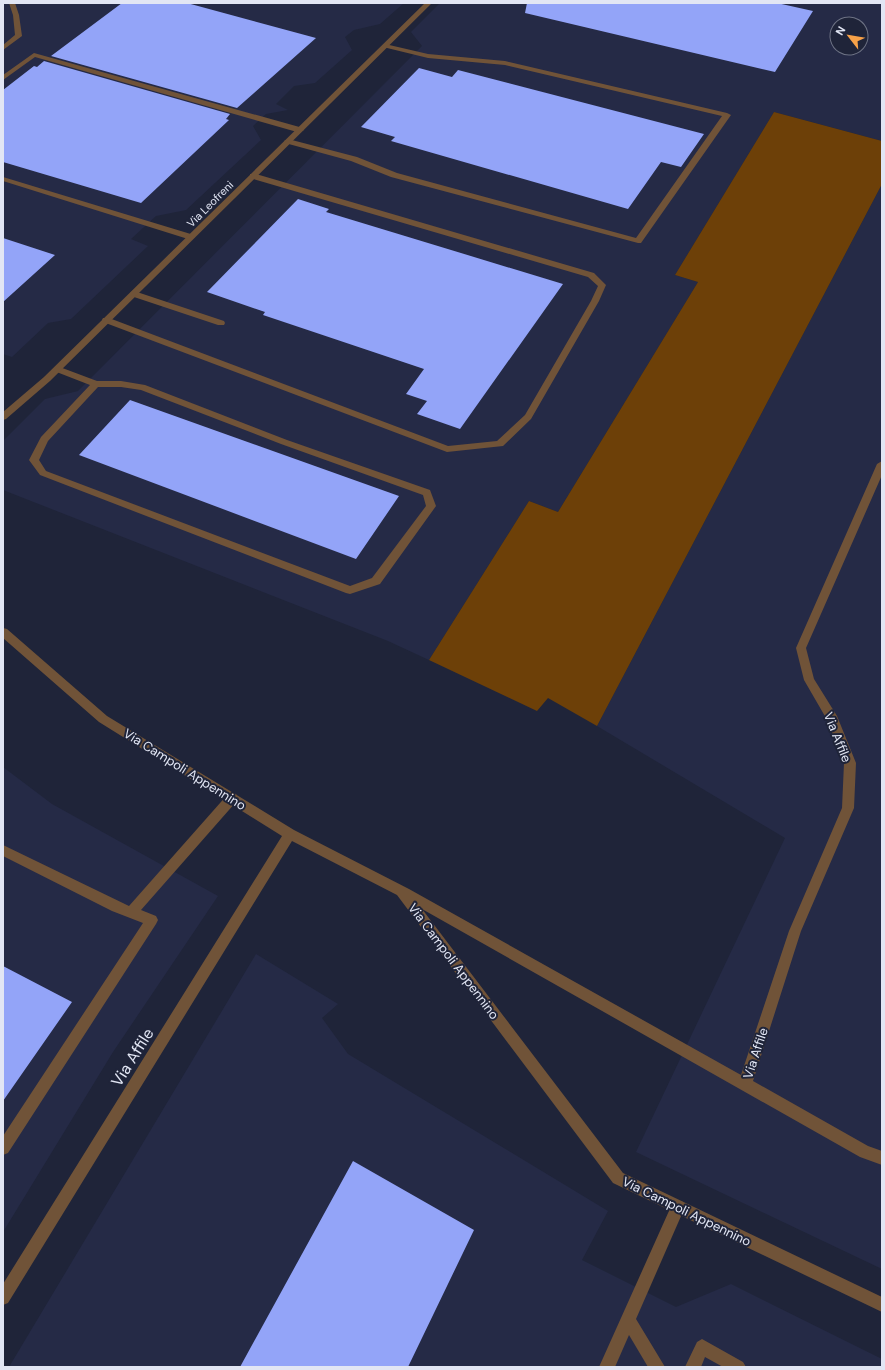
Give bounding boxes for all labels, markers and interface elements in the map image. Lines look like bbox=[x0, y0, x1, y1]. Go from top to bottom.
north arrow bbox=[829, 16, 869, 56]
text: N bbox=[832, 24, 848, 38]
street label: Via Leofreni bbox=[184, 178, 236, 230]
street label: Via Affile bbox=[820, 710, 855, 765]
street label: Via Campoli Appennino bbox=[120, 725, 249, 814]
street label: Via Campoli Appennino bbox=[404, 900, 503, 1023]
street label: Via Affile bbox=[106, 1024, 159, 1090]
street label: Via Affile bbox=[739, 1025, 772, 1081]
street label: Via Campoli Appennino bbox=[620, 1173, 754, 1250]

